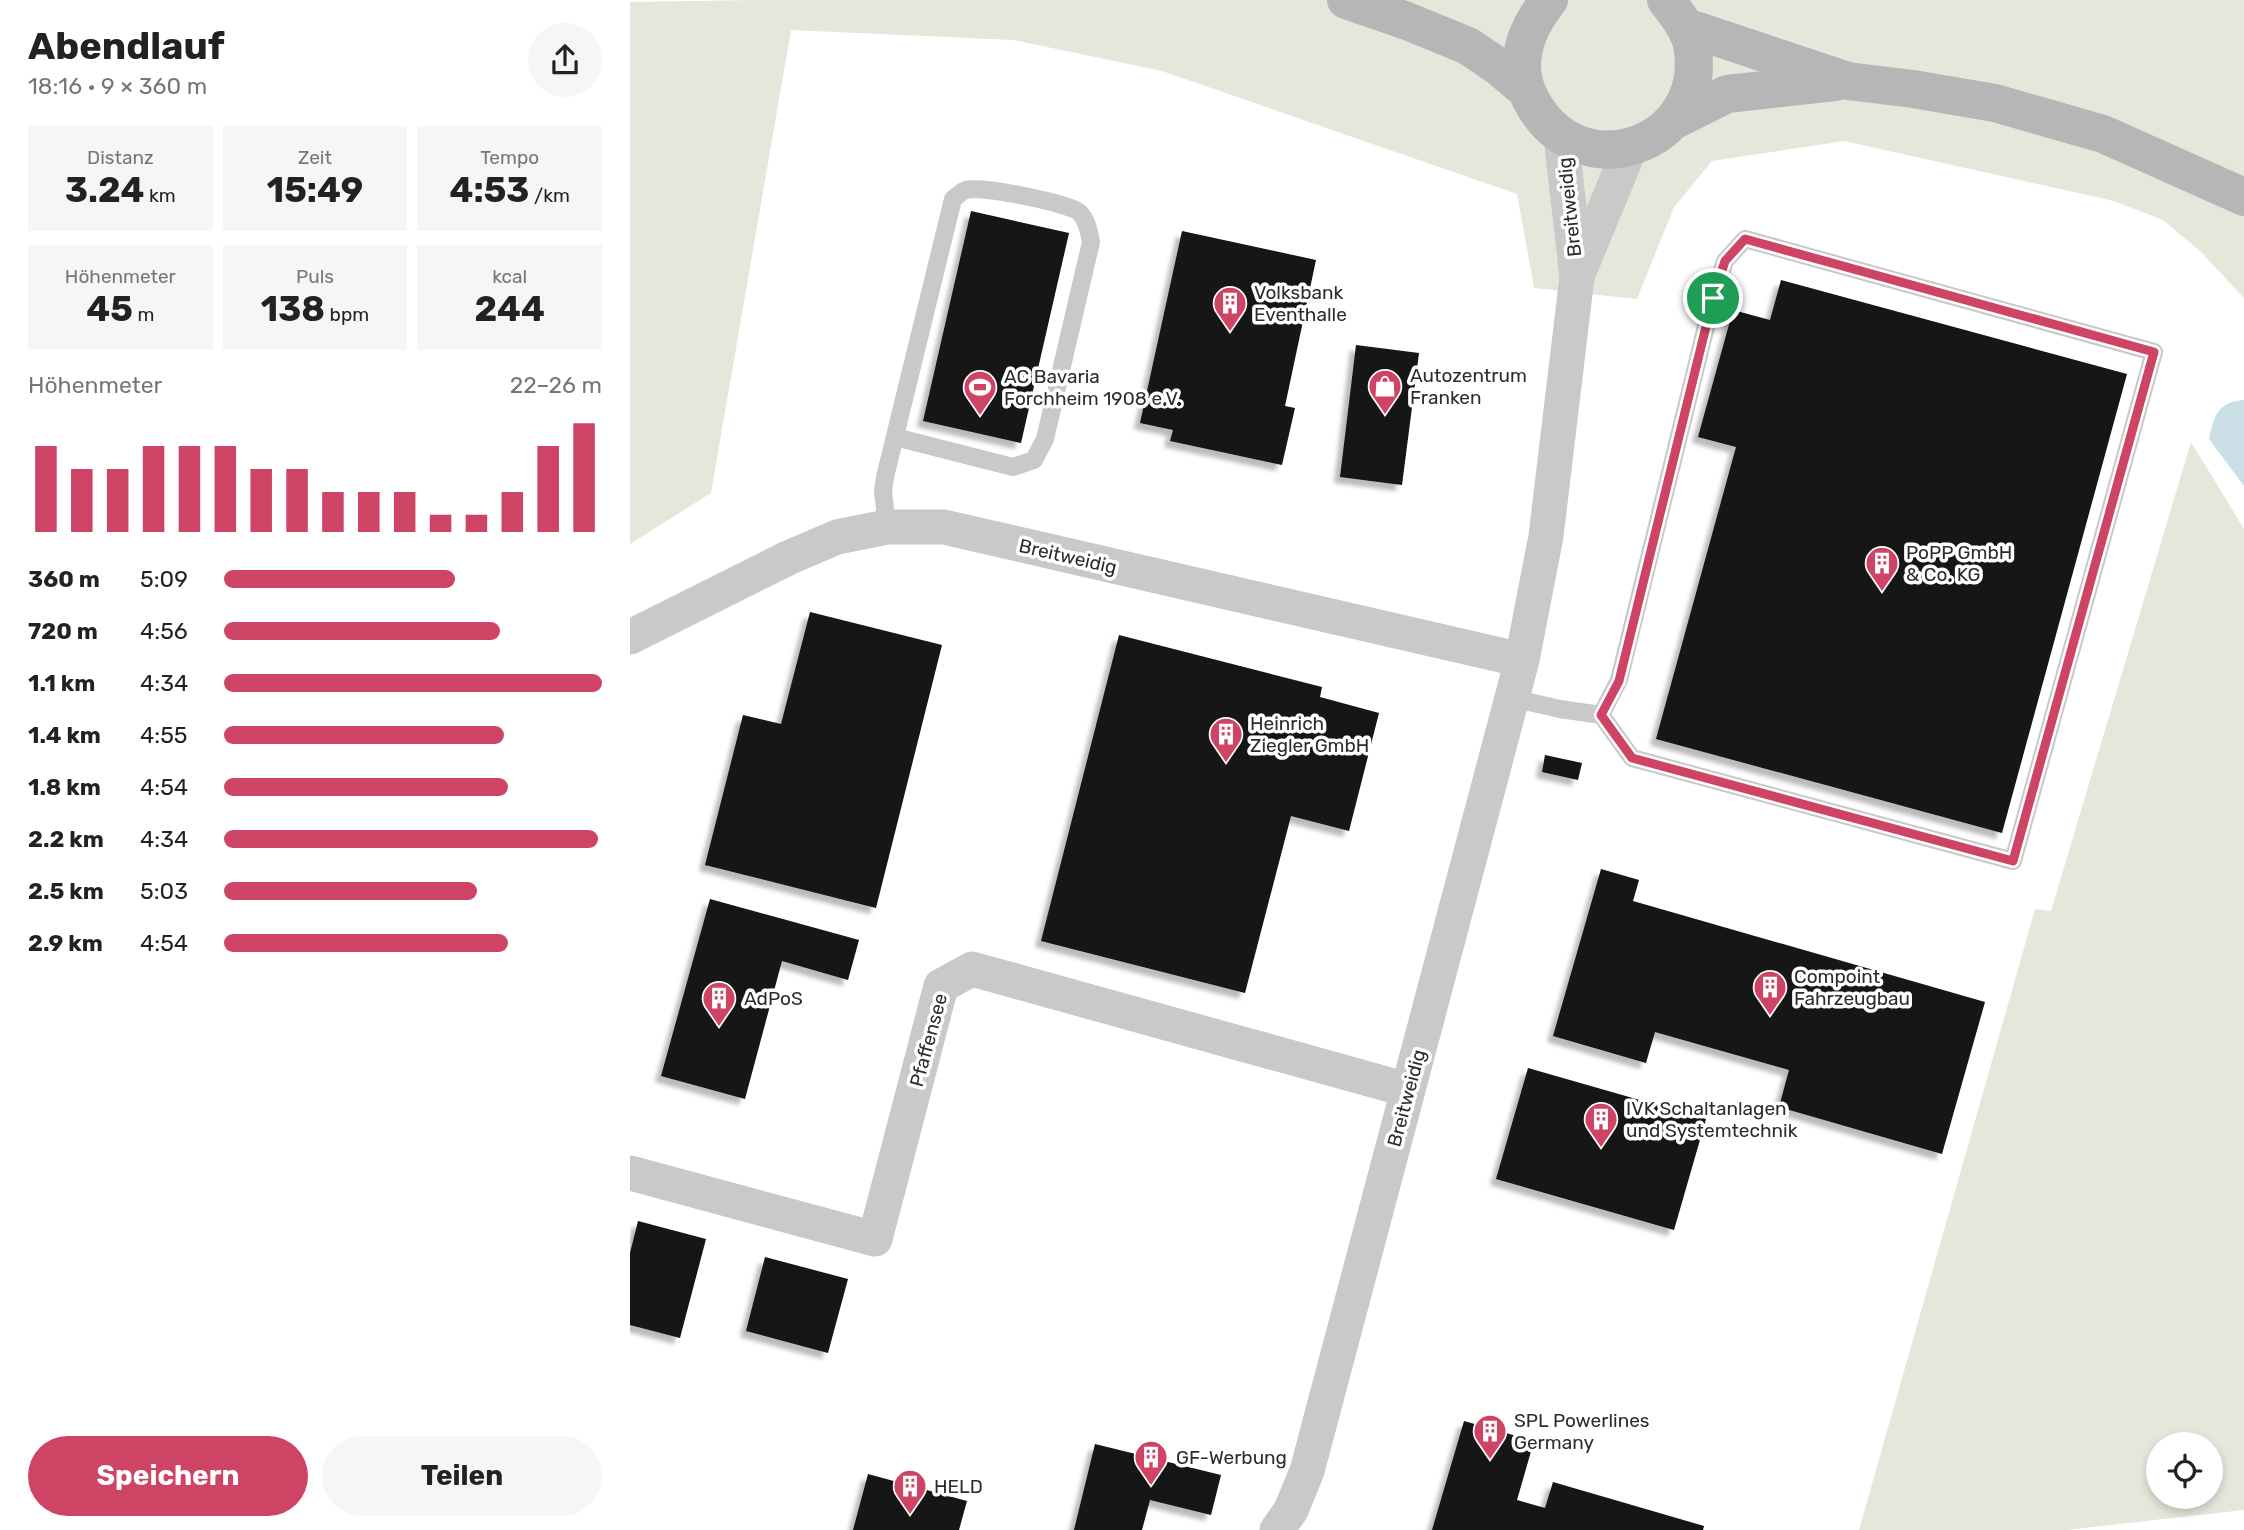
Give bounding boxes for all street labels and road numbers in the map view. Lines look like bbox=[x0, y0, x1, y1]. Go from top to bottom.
street label: Breitweidig bbox=[1553, 156, 1586, 258]
street label: Breitweidig bbox=[1017, 534, 1119, 579]
street label: Pfaffensee bbox=[905, 991, 952, 1089]
street label: Breitweidig bbox=[1382, 1047, 1431, 1149]

